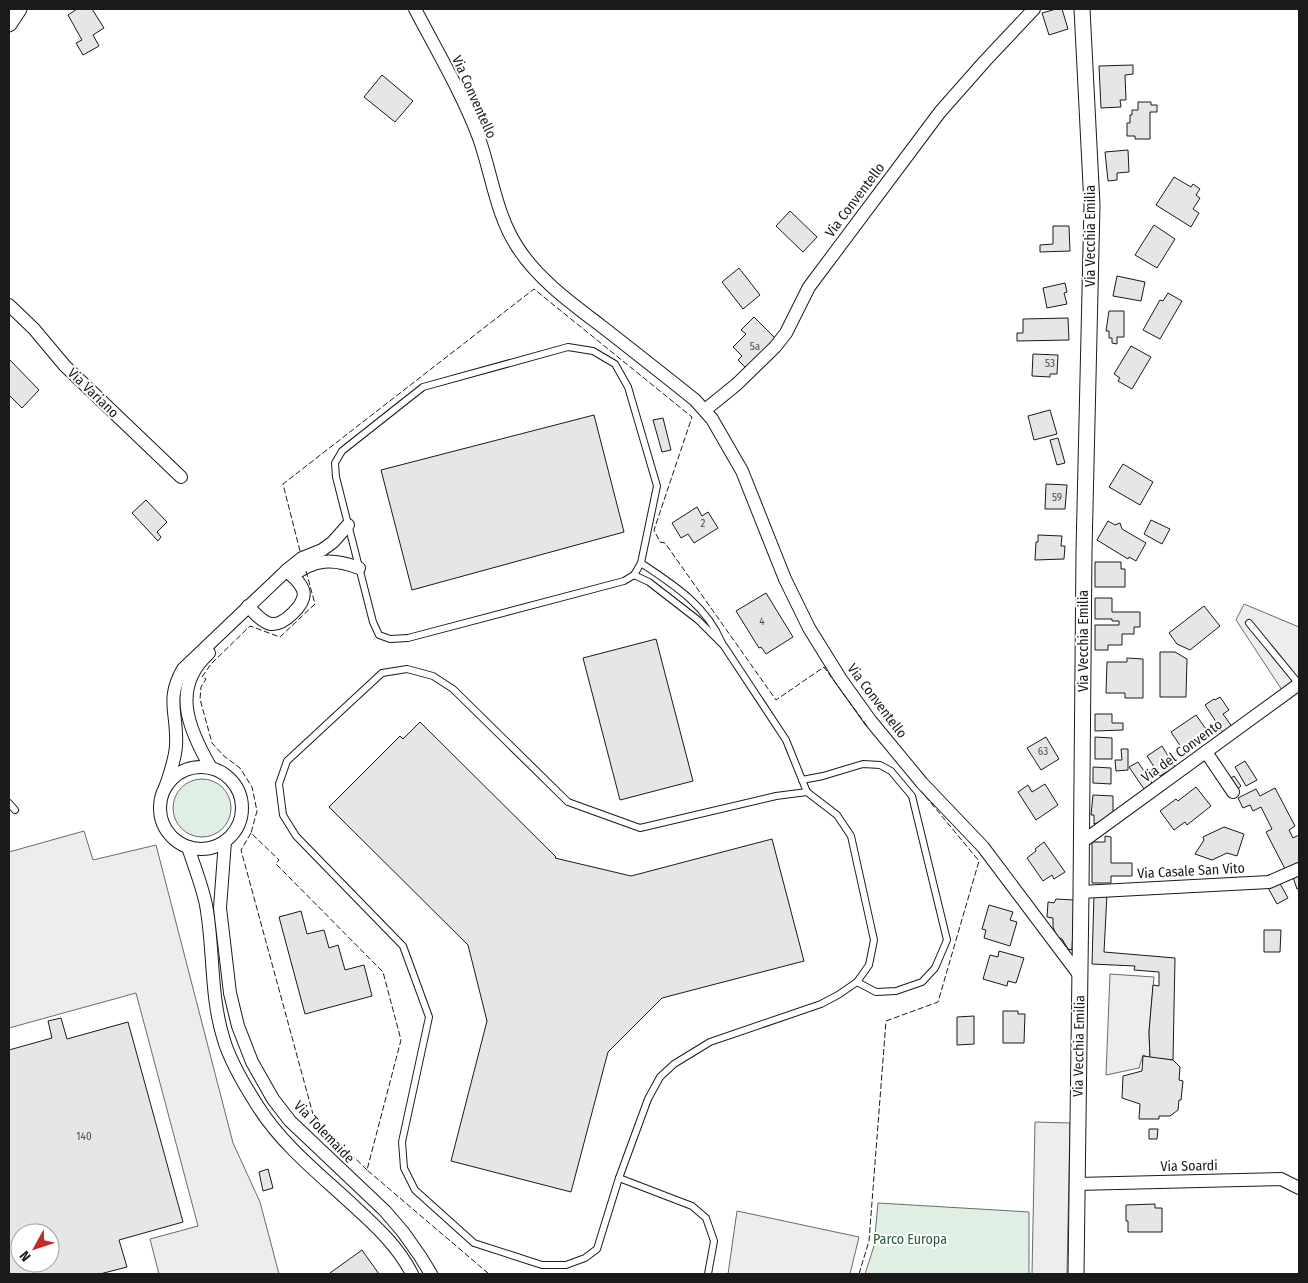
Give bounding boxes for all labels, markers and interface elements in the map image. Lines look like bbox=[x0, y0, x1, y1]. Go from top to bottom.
street label: Via Conventello bbox=[448, 53, 500, 141]
street label: Via Conventello bbox=[822, 159, 888, 241]
street label: Via Vecchia Emilia bbox=[1082, 185, 1099, 287]
house number: 5a bbox=[750, 340, 760, 353]
house number: 53 bbox=[1045, 357, 1055, 370]
street label: Via Variano bbox=[64, 365, 122, 421]
house number: 59 bbox=[1052, 491, 1062, 504]
house number: 2 bbox=[701, 517, 706, 530]
street label: Via Vecchia Emilia bbox=[1075, 590, 1092, 692]
house number: 4 bbox=[759, 615, 765, 628]
street label: Via Conventello bbox=[844, 660, 910, 742]
street label: Via del Convento bbox=[1138, 716, 1226, 786]
house number: 63 bbox=[1038, 745, 1048, 758]
street label: Via Casale San Vito bbox=[1137, 860, 1245, 882]
street label: Via Vecchia Emilia bbox=[1070, 995, 1088, 1097]
street label: Via Tolemaide bbox=[290, 1097, 358, 1167]
house number: 140 bbox=[76, 1130, 92, 1143]
street label: Via Soardi bbox=[1160, 1157, 1218, 1175]
north arrow bbox=[10, 1223, 60, 1273]
park label: Parco Europa bbox=[873, 1231, 947, 1248]
text: N bbox=[16, 1247, 35, 1265]

